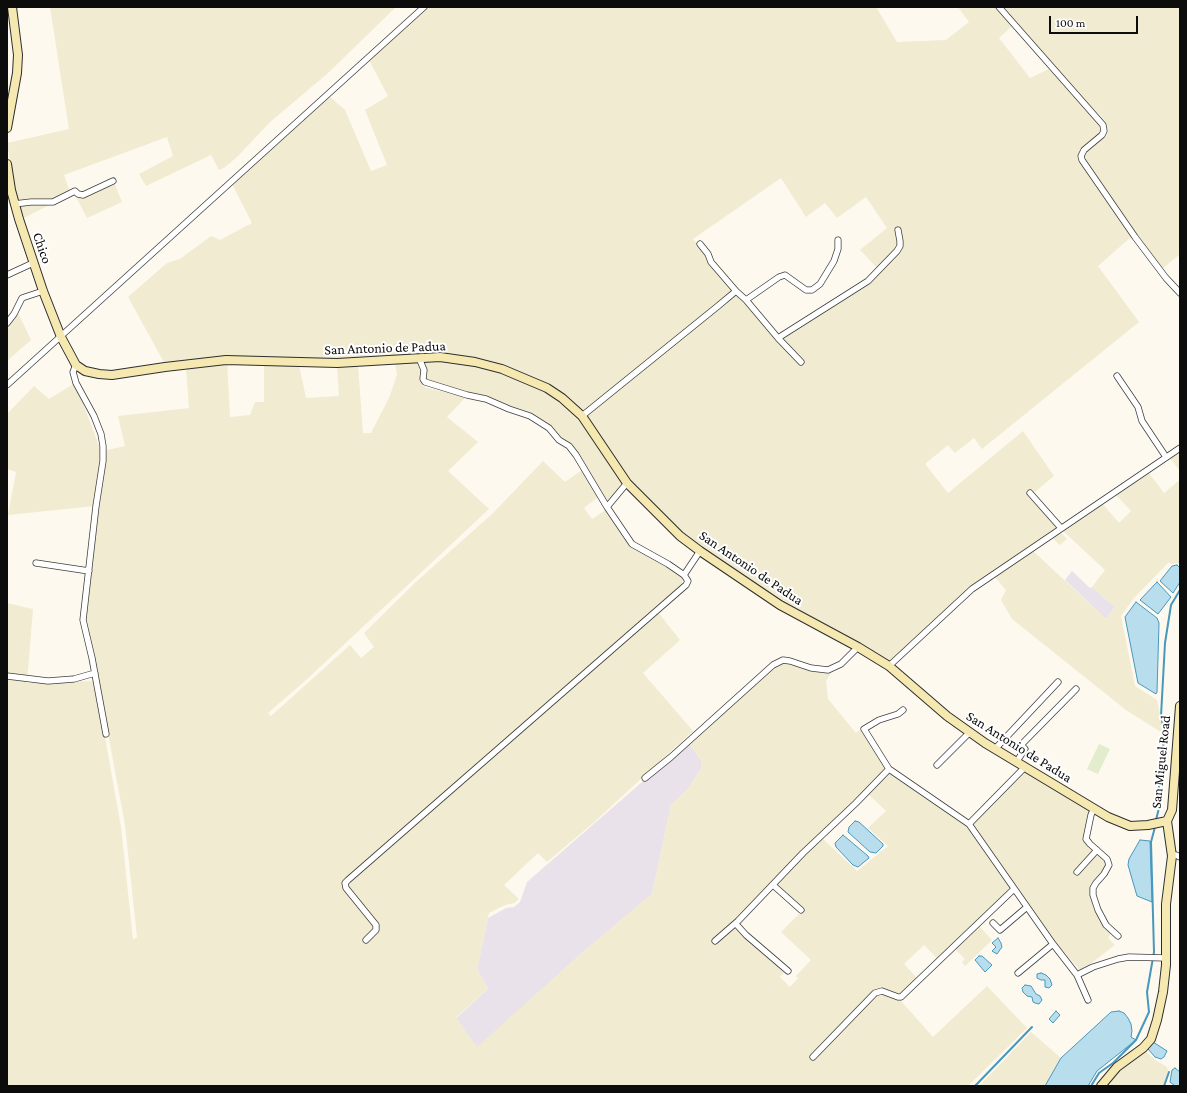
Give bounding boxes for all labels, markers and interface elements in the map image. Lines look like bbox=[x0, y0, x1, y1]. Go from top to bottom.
scale bar bbox=[1051, 8, 1140, 34]
text: 100 m bbox=[1056, 16, 1085, 30]
street label: Chico bbox=[29, 230, 55, 266]
street label: San Antonio de Padua bbox=[324, 337, 446, 359]
street label: San Antonio de Padua bbox=[696, 527, 806, 609]
street label: San Antonio de Padua bbox=[963, 708, 1075, 786]
street label: San Miguel Road bbox=[1148, 715, 1174, 809]

